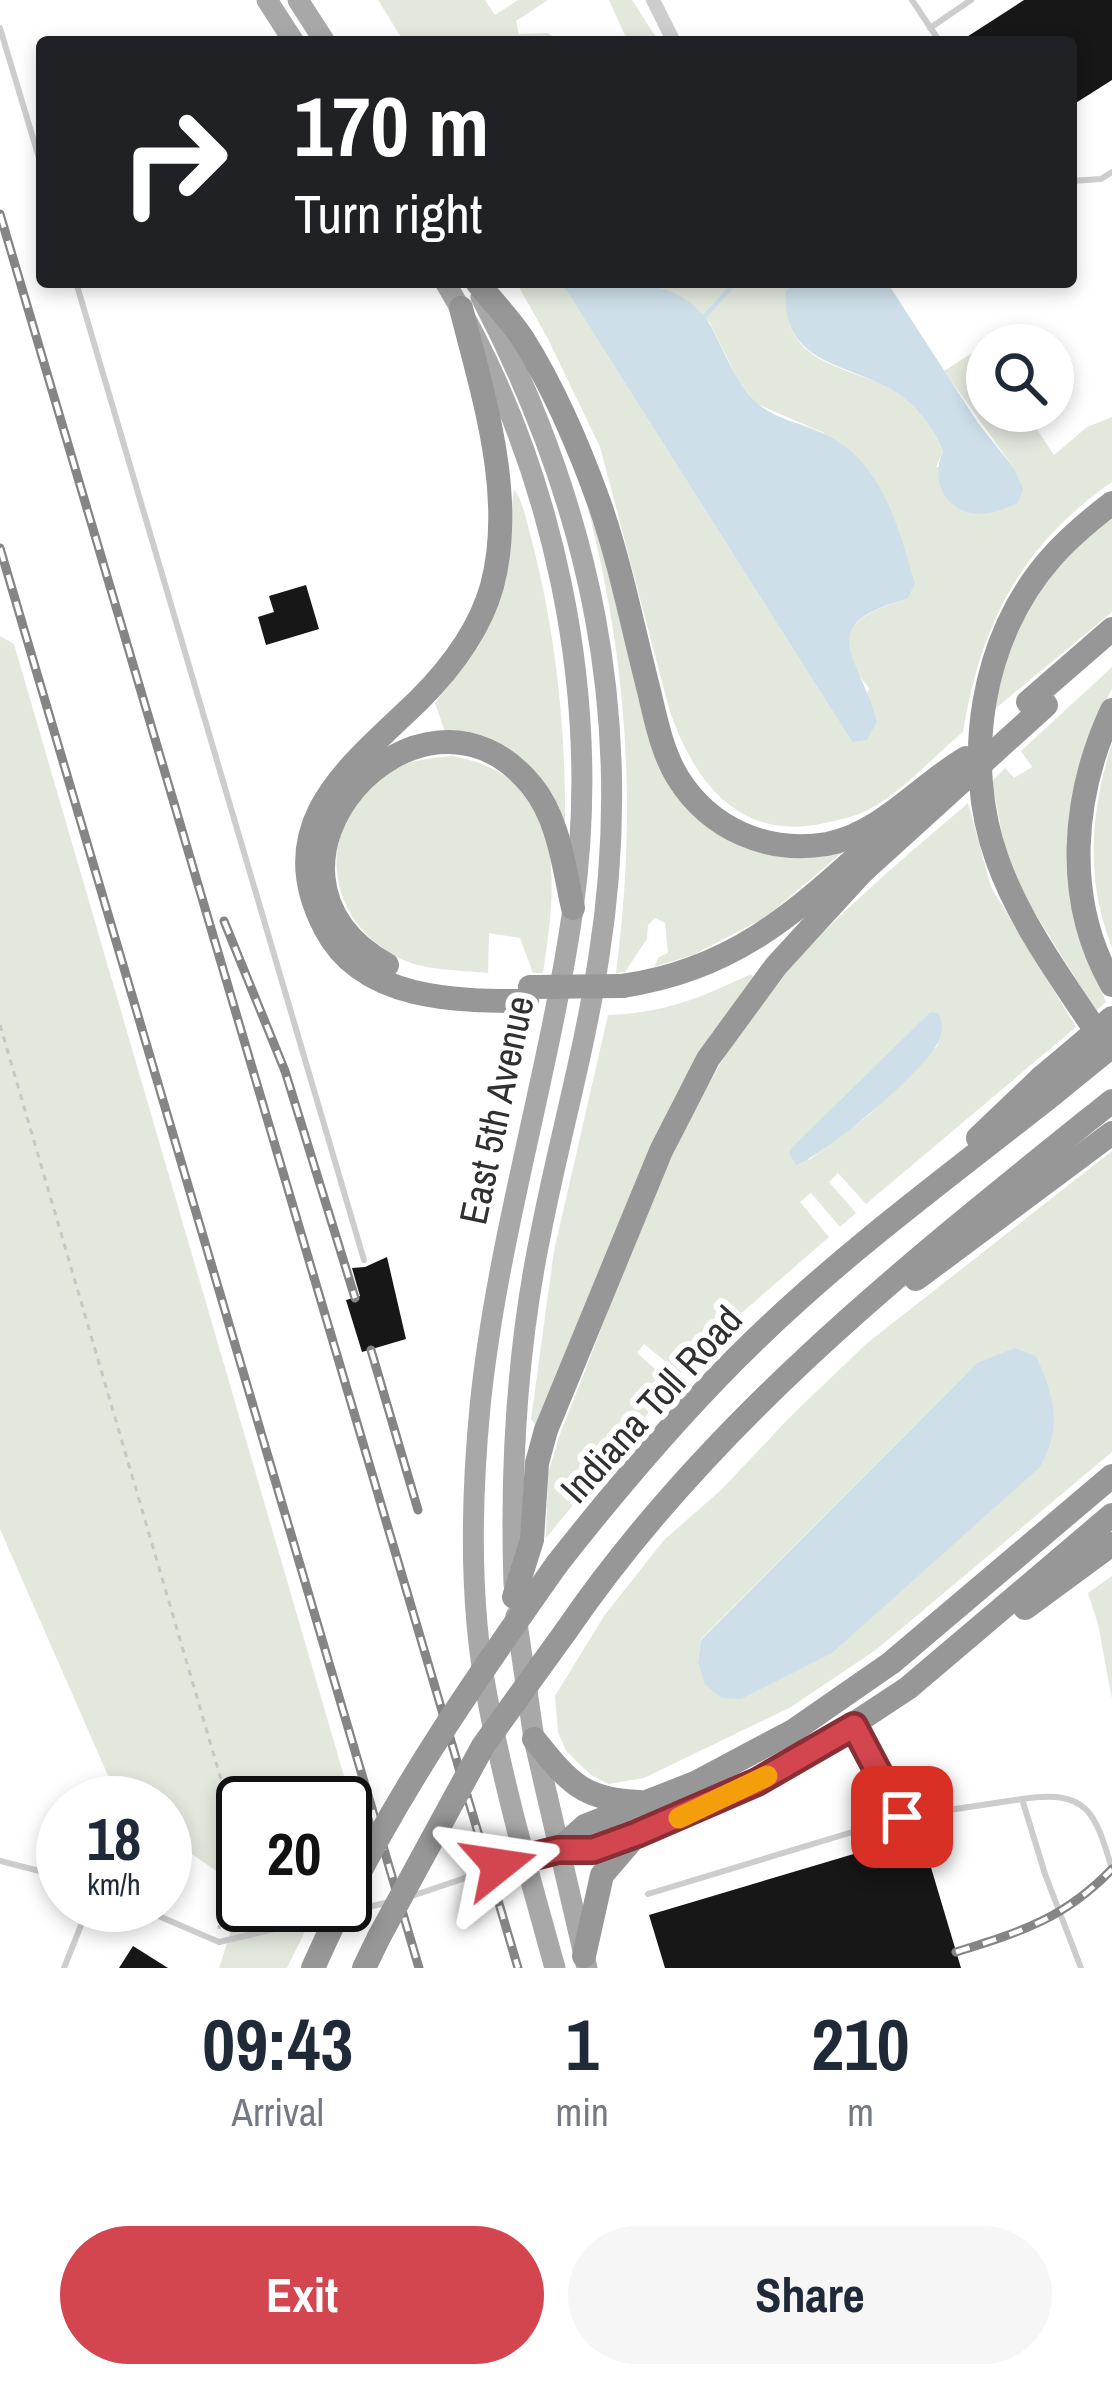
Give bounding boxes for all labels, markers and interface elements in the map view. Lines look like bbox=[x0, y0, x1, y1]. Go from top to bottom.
text: 170 m bbox=[294, 69, 489, 182]
icon: right bbox=[96, 84, 252, 240]
text: Turn right bbox=[294, 177, 482, 250]
map controls bbox=[966, 324, 1074, 432]
button: search bbox=[966, 324, 1074, 432]
street label: East 5th Avenue bbox=[446, 991, 546, 1229]
street label: Indiana Toll Road bbox=[549, 1294, 753, 1514]
pin bbox=[851, 1766, 953, 1868]
speed limit sign: 20 bbox=[216, 1776, 372, 1932]
icon: arrive bbox=[869, 1784, 935, 1850]
text: 18 bbox=[87, 1798, 141, 1879]
position arrow bbox=[436, 1802, 562, 1928]
text: km/h bbox=[87, 1864, 141, 1904]
text: 09:43 bbox=[202, 1995, 353, 2092]
text: 1 bbox=[566, 1995, 599, 2092]
text: 210 bbox=[811, 1995, 910, 2092]
text: Arrival bbox=[232, 2086, 324, 2138]
text: min bbox=[556, 2086, 609, 2138]
text: m bbox=[847, 2086, 874, 2138]
button: Exit bbox=[60, 2226, 544, 2364]
button: Share bbox=[568, 2226, 1052, 2364]

